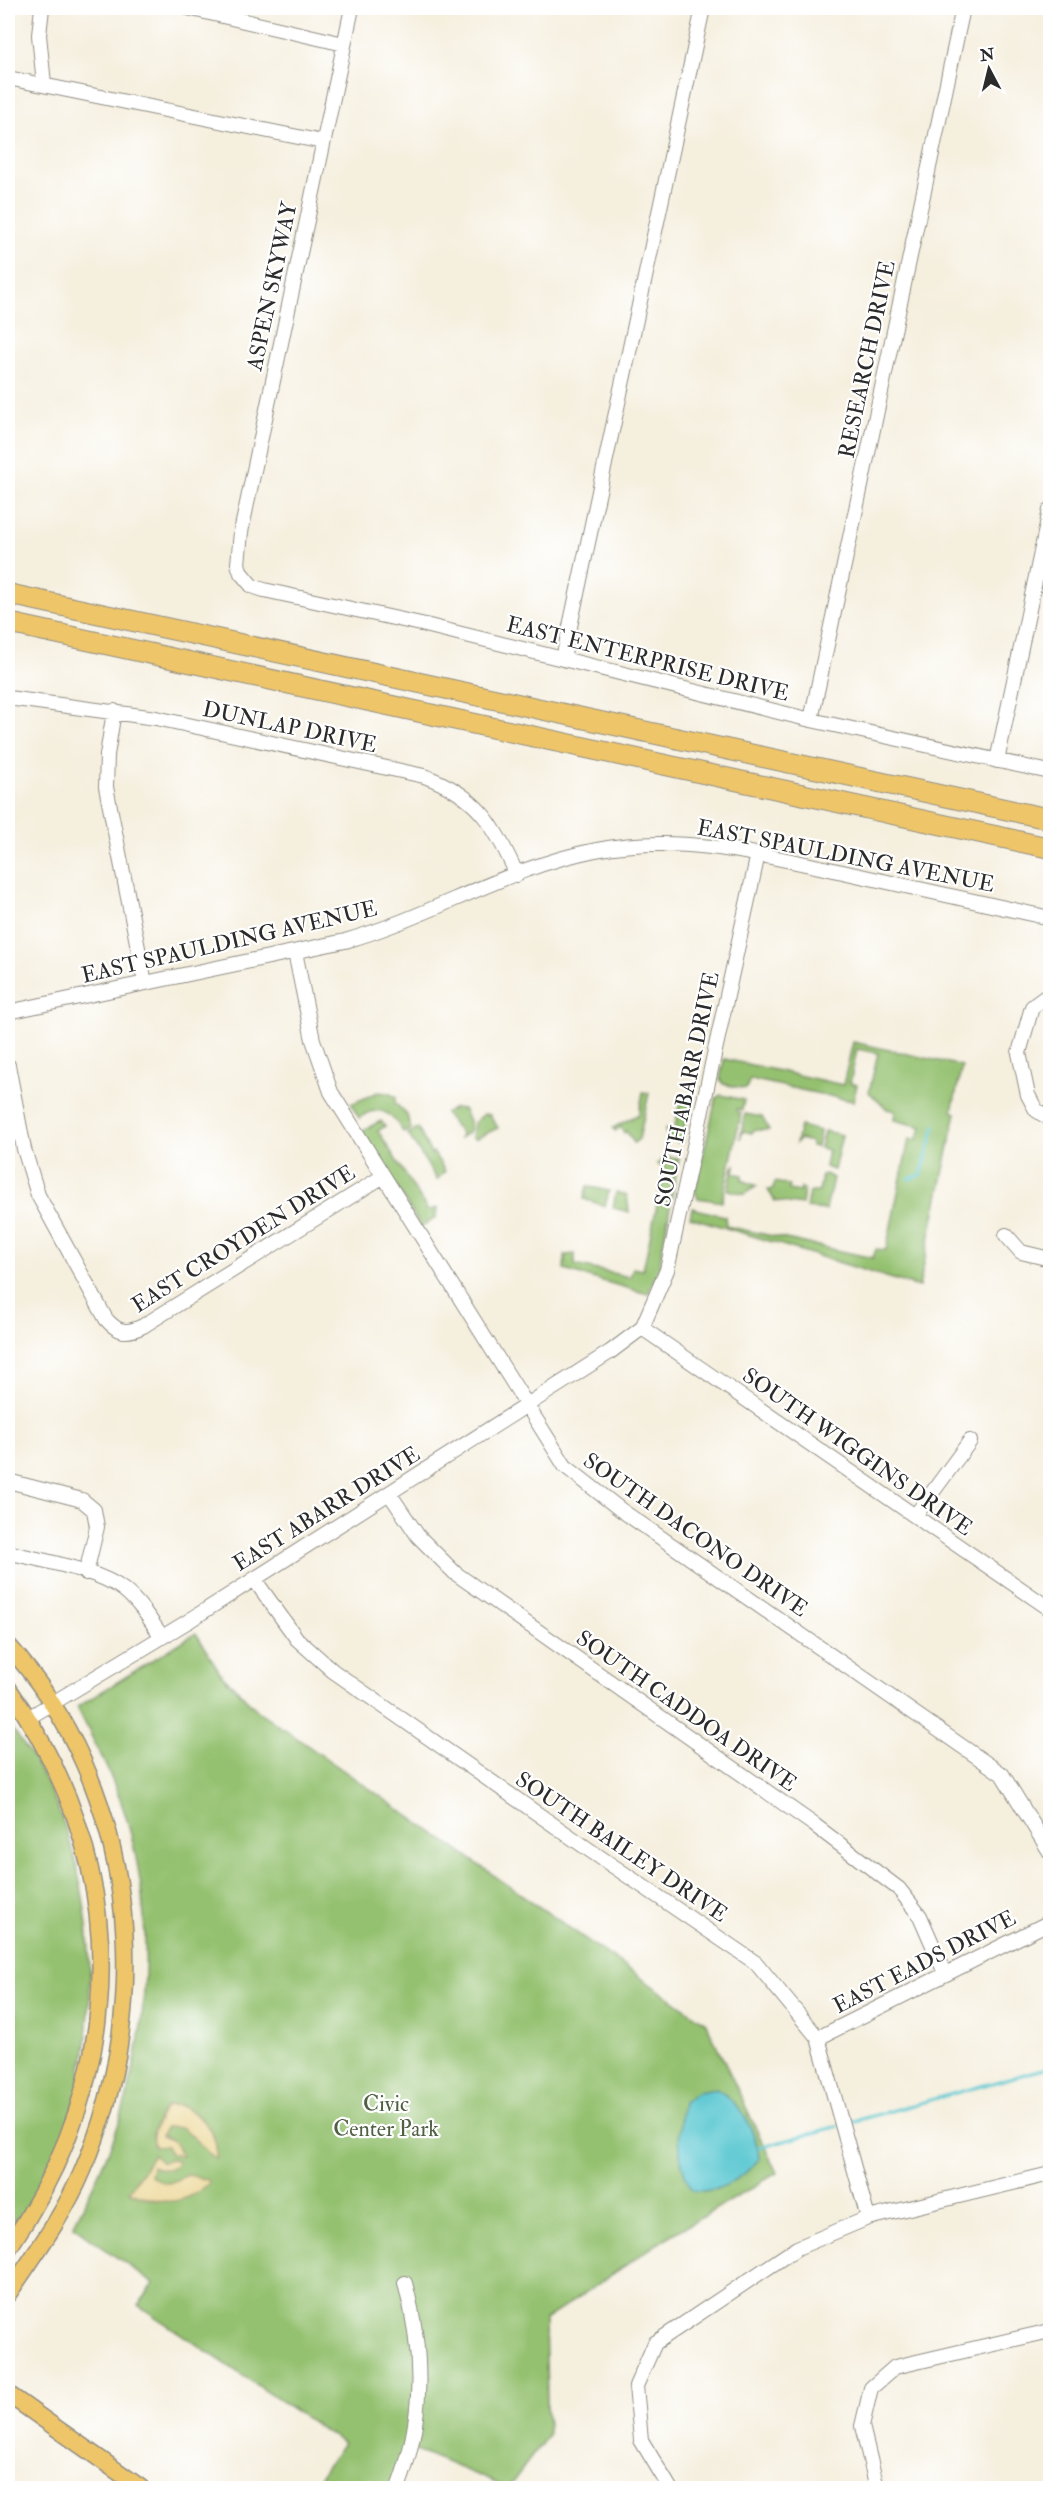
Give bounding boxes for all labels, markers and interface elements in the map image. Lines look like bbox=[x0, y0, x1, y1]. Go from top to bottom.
north arrow bbox=[959, 39, 1019, 99]
text: N bbox=[978, 44, 996, 66]
street label: ASPEN SKYWAY bbox=[240, 198, 304, 374]
street label: RESEARCH DRIVE bbox=[832, 258, 902, 461]
street label: EAST ENTERPRISE DRIVE bbox=[503, 610, 792, 708]
street label: DUNLAP DRIVE bbox=[200, 695, 380, 759]
street label: EAST SPAULDING AVENUE bbox=[695, 813, 997, 899]
street label: EAST SPAULDING AVENUE bbox=[79, 894, 380, 990]
street label: SOUTH ABARR DRIVE bbox=[648, 969, 726, 1209]
street label: EAST CROYDEN DRIVE bbox=[127, 1158, 361, 1319]
street label: SOUTH WIGGINS DRIVE bbox=[737, 1362, 978, 1542]
street label: EAST ABARR DRIVE bbox=[228, 1440, 425, 1578]
street label: SOUTH DACONO DRIVE bbox=[578, 1447, 813, 1623]
street label: SOUTH CADDOA DRIVE bbox=[571, 1624, 802, 1798]
street label: SOUTH BAILEY DRIVE bbox=[510, 1765, 733, 1928]
street label: EAST EADS DRIVE bbox=[828, 1904, 1021, 2020]
park label: Civic Center Park bbox=[333, 2090, 439, 2143]

